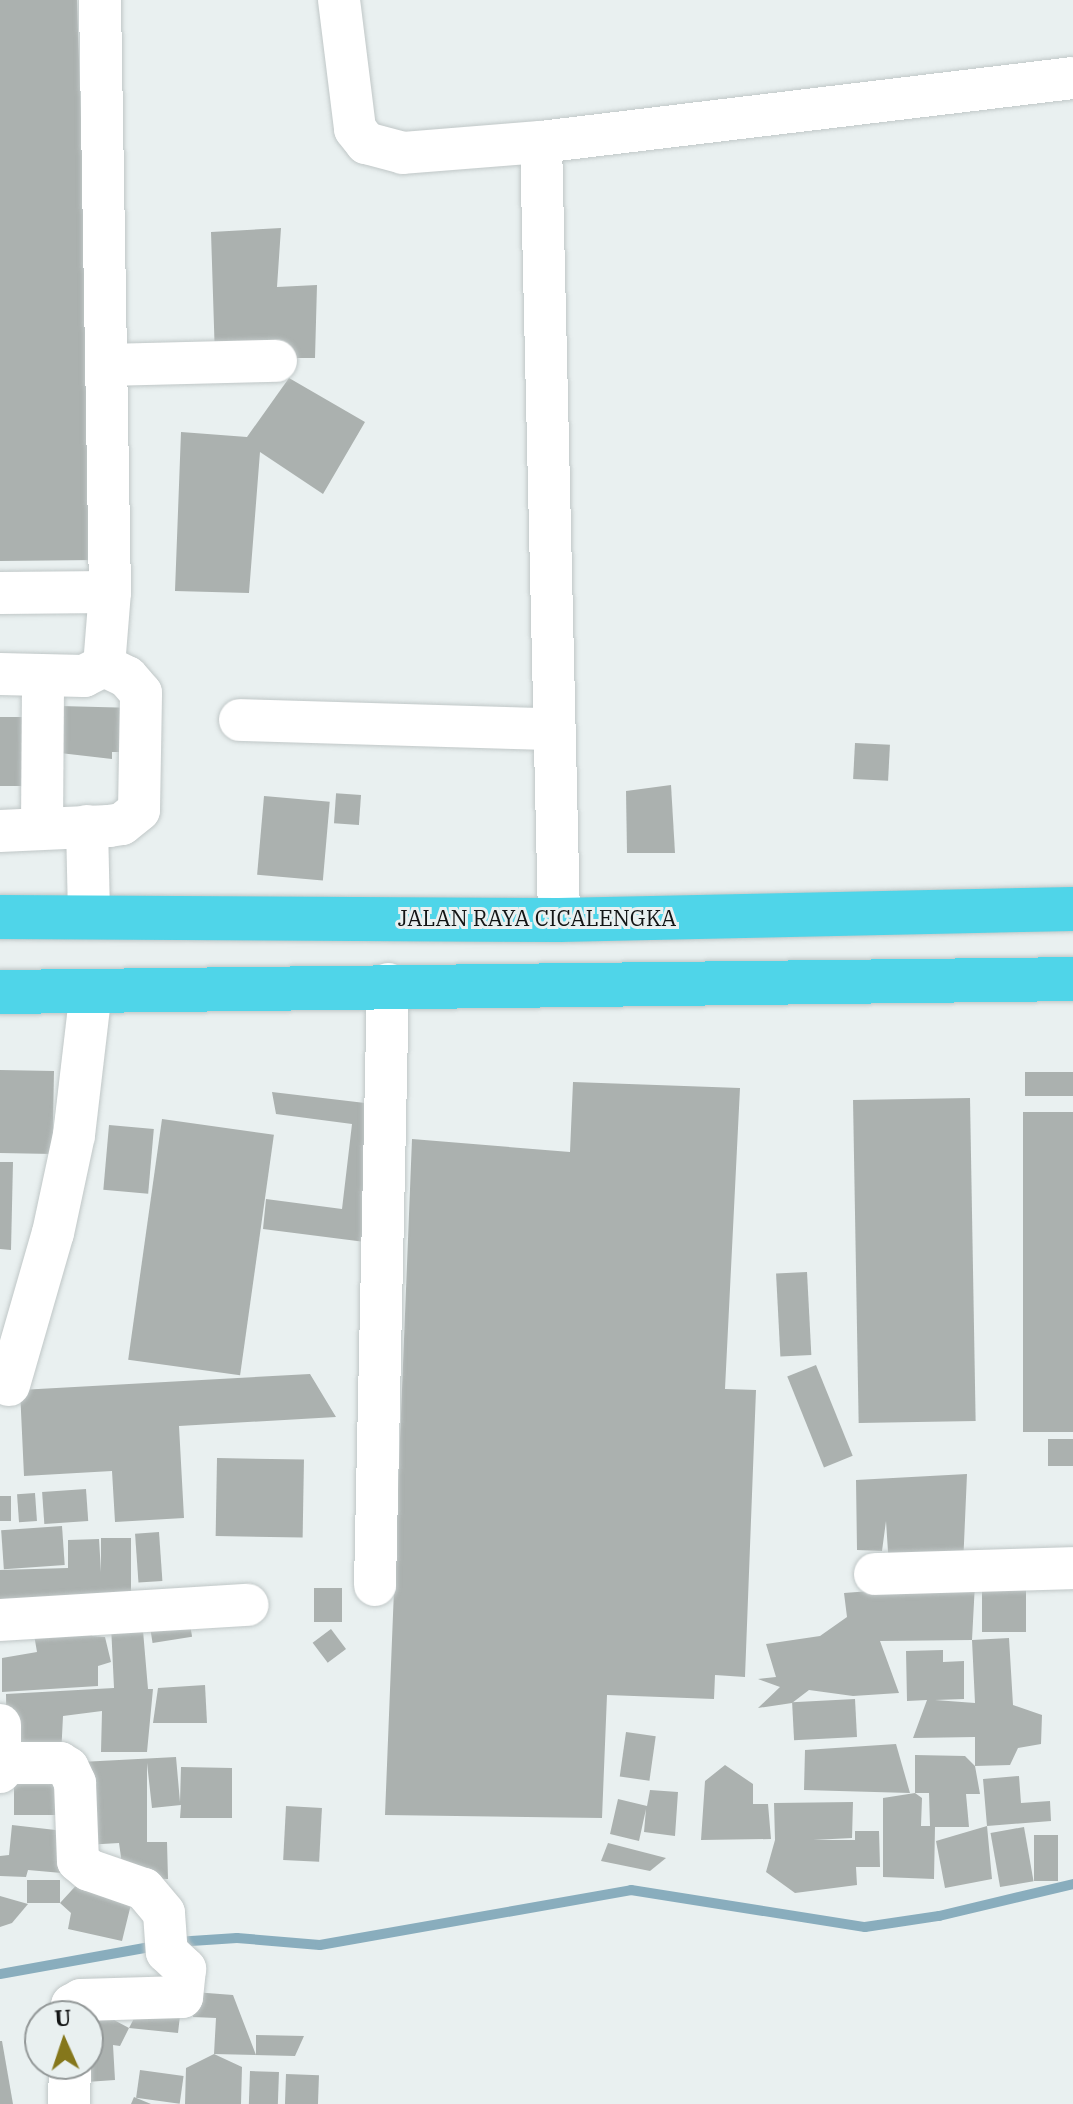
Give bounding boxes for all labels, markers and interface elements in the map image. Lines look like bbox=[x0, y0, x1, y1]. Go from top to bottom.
street label: JALAN RAYA CICALENGKA bbox=[398, 905, 676, 931]
north arrow bbox=[24, 2000, 104, 2080]
text: U bbox=[54, 2003, 72, 2032]

